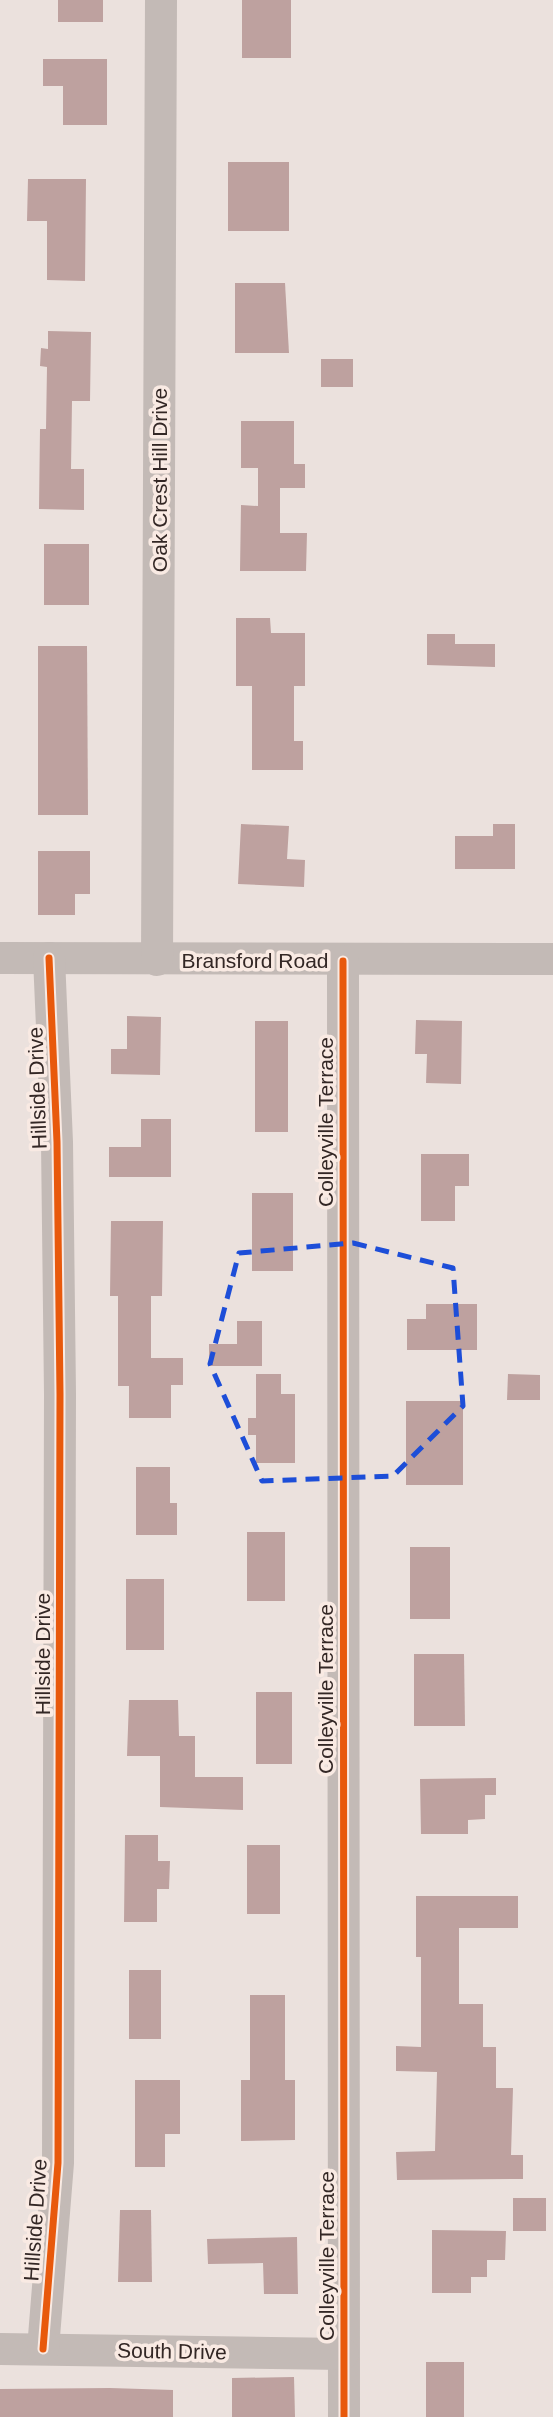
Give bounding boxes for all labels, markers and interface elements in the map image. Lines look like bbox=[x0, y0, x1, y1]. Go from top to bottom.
street label: Oak Crest Hill Drive bbox=[148, 388, 171, 572]
street label: Bransford Road bbox=[181, 949, 329, 972]
street label: Hillside Drive bbox=[23, 1026, 51, 1150]
street label: Colleyville Terrace bbox=[314, 1037, 337, 1207]
street label: Hillside Drive bbox=[31, 1593, 54, 1715]
street label: Colleyville Terrace bbox=[314, 1604, 337, 1774]
street label: Hillside Drive bbox=[19, 2158, 51, 2282]
street label: Colleyville Terrace bbox=[315, 2171, 338, 2341]
street label: South Drive bbox=[117, 2339, 227, 2363]

